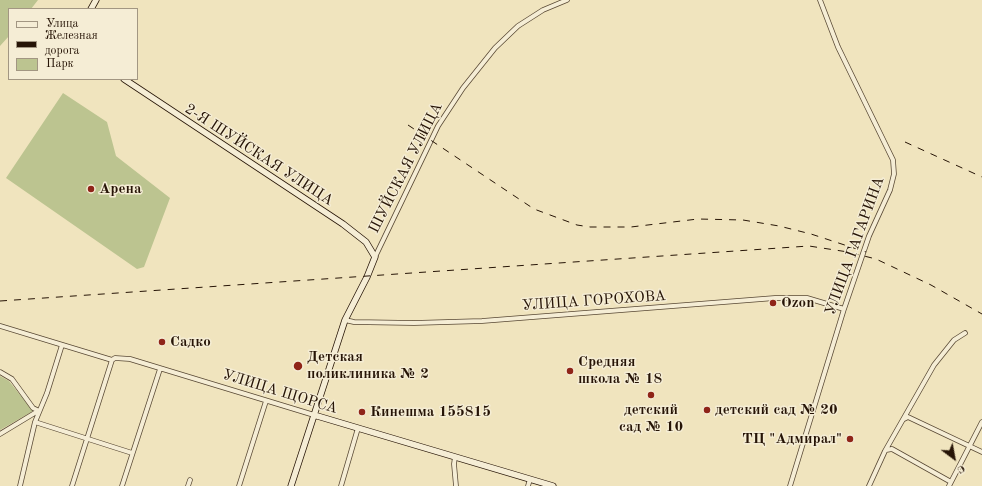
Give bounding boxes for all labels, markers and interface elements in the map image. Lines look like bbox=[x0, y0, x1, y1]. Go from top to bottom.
legend bbox=[8, 8, 138, 80]
text: Улица bbox=[46, 18, 79, 30]
text: Железная дорога bbox=[45, 30, 98, 57]
text: Парк bbox=[46, 58, 74, 70]
street label: 2-Я ШУЙСКАЯ УЛИЦА bbox=[181, 100, 337, 210]
street label: ШУЙСКАЯ УЛИЦА bbox=[365, 100, 447, 236]
street label: УЛИЦА ГАГАРИНА bbox=[822, 174, 888, 318]
place label: Арена bbox=[99, 180, 142, 198]
marker: Арена bbox=[86, 184, 96, 194]
street label: УЛИЦА ГОРОХОВА bbox=[521, 287, 667, 315]
place label: Ozon bbox=[781, 294, 814, 312]
marker: Ozon bbox=[768, 298, 778, 308]
place label: Садко bbox=[170, 333, 211, 351]
marker: Садко bbox=[157, 337, 167, 347]
place label: Детская поликлиника № 2 bbox=[307, 348, 429, 383]
place label: Средняя школа № 18 bbox=[578, 353, 662, 388]
marker: Детская поликлиника № 2 bbox=[292, 360, 304, 372]
street label: УЛИЦА ЩОРСА bbox=[220, 366, 340, 418]
marker: Средняя школа № 18 bbox=[565, 366, 575, 376]
marker: детский сад № 10 bbox=[646, 390, 656, 400]
place label: детский сад № 10 bbox=[619, 401, 683, 436]
place label: детский сад № 20 bbox=[715, 401, 838, 419]
place label: Кинешма 155815 bbox=[370, 403, 491, 421]
marker: детский сад № 20 bbox=[702, 405, 712, 415]
marker: Кинешма 155815 bbox=[357, 407, 367, 417]
place label: ТЦ "Адмирал" bbox=[742, 430, 842, 448]
marker: ТЦ "Адмирал" bbox=[845, 434, 855, 444]
north arrow bbox=[934, 438, 974, 478]
text: С bbox=[955, 462, 967, 475]

